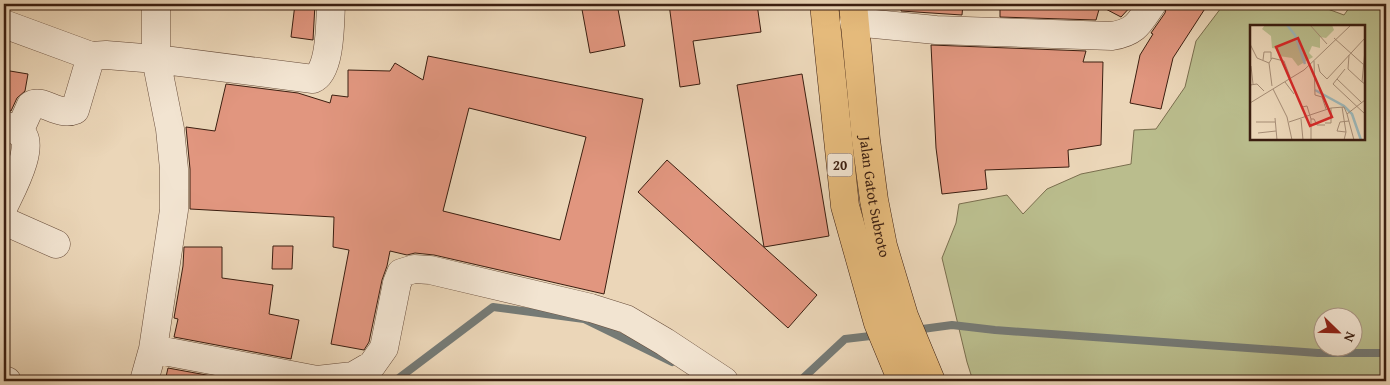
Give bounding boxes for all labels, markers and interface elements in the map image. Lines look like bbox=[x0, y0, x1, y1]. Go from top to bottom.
inset map bbox=[1250, 25, 1365, 140]
street label: Jalan Gatot Subroto bbox=[855, 133, 896, 260]
road number: 20 bbox=[828, 154, 852, 176]
north arrow bbox=[1312, 308, 1362, 358]
text: N bbox=[1339, 329, 1361, 346]

